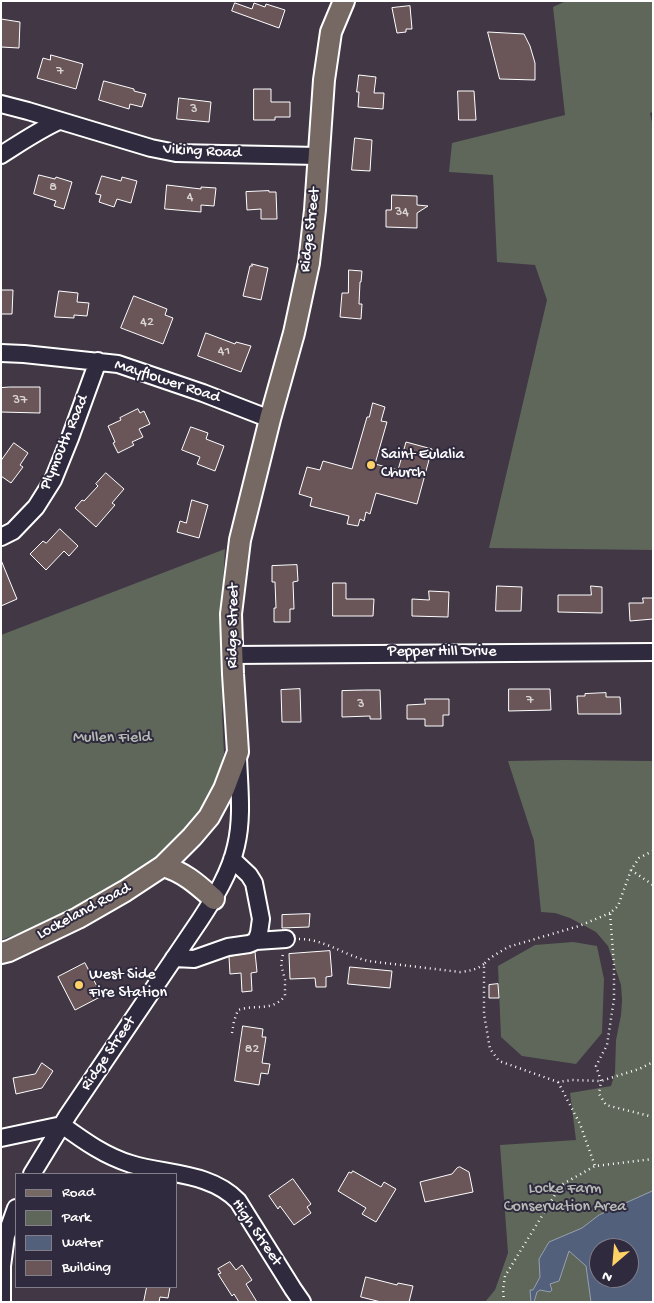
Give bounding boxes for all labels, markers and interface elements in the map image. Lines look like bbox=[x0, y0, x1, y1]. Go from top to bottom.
house number: 7 bbox=[56, 64, 64, 80]
house number: 3 bbox=[190, 102, 198, 118]
street label: Viking Road bbox=[162, 140, 242, 164]
house number: 8 bbox=[49, 180, 57, 196]
street label: Ridge Street bbox=[296, 187, 326, 273]
house number: 4 bbox=[187, 190, 193, 206]
house number: 34 bbox=[395, 205, 409, 221]
house number: 42 bbox=[140, 315, 154, 331]
house number: 41 bbox=[218, 344, 230, 360]
street label: Mayflower Road bbox=[112, 356, 222, 408]
house number: 37 bbox=[13, 393, 27, 409]
street label: Plymouth Road bbox=[36, 393, 94, 493]
place label: Saint Eulalia Church bbox=[381, 446, 464, 484]
marker: Saint Eulalia Church bbox=[365, 459, 377, 471]
street label: Ridge Street bbox=[224, 583, 244, 669]
street label: Pepper Hill Drive bbox=[388, 643, 496, 663]
house number: 7 bbox=[526, 693, 534, 709]
house number: 3 bbox=[357, 697, 365, 713]
park label: Mullen Field bbox=[73, 729, 151, 749]
street label: Lockeland Road bbox=[34, 879, 134, 945]
place label: West Side Fire Station bbox=[89, 966, 167, 1004]
marker: West Side Fire Station bbox=[73, 979, 85, 991]
street label: Ridge Street bbox=[77, 1013, 141, 1095]
house number: 82 bbox=[245, 1042, 259, 1058]
legend bbox=[15, 1173, 178, 1288]
park label: Locke Farm Conservation Area bbox=[504, 1180, 626, 1218]
text: Road bbox=[62, 1184, 95, 1202]
street label: High Street bbox=[227, 1196, 285, 1270]
text: Park bbox=[62, 1209, 91, 1227]
text: Water bbox=[62, 1234, 102, 1252]
north arrow bbox=[589, 1238, 639, 1288]
text: Building bbox=[62, 1259, 111, 1277]
text: N bbox=[599, 1266, 615, 1286]

